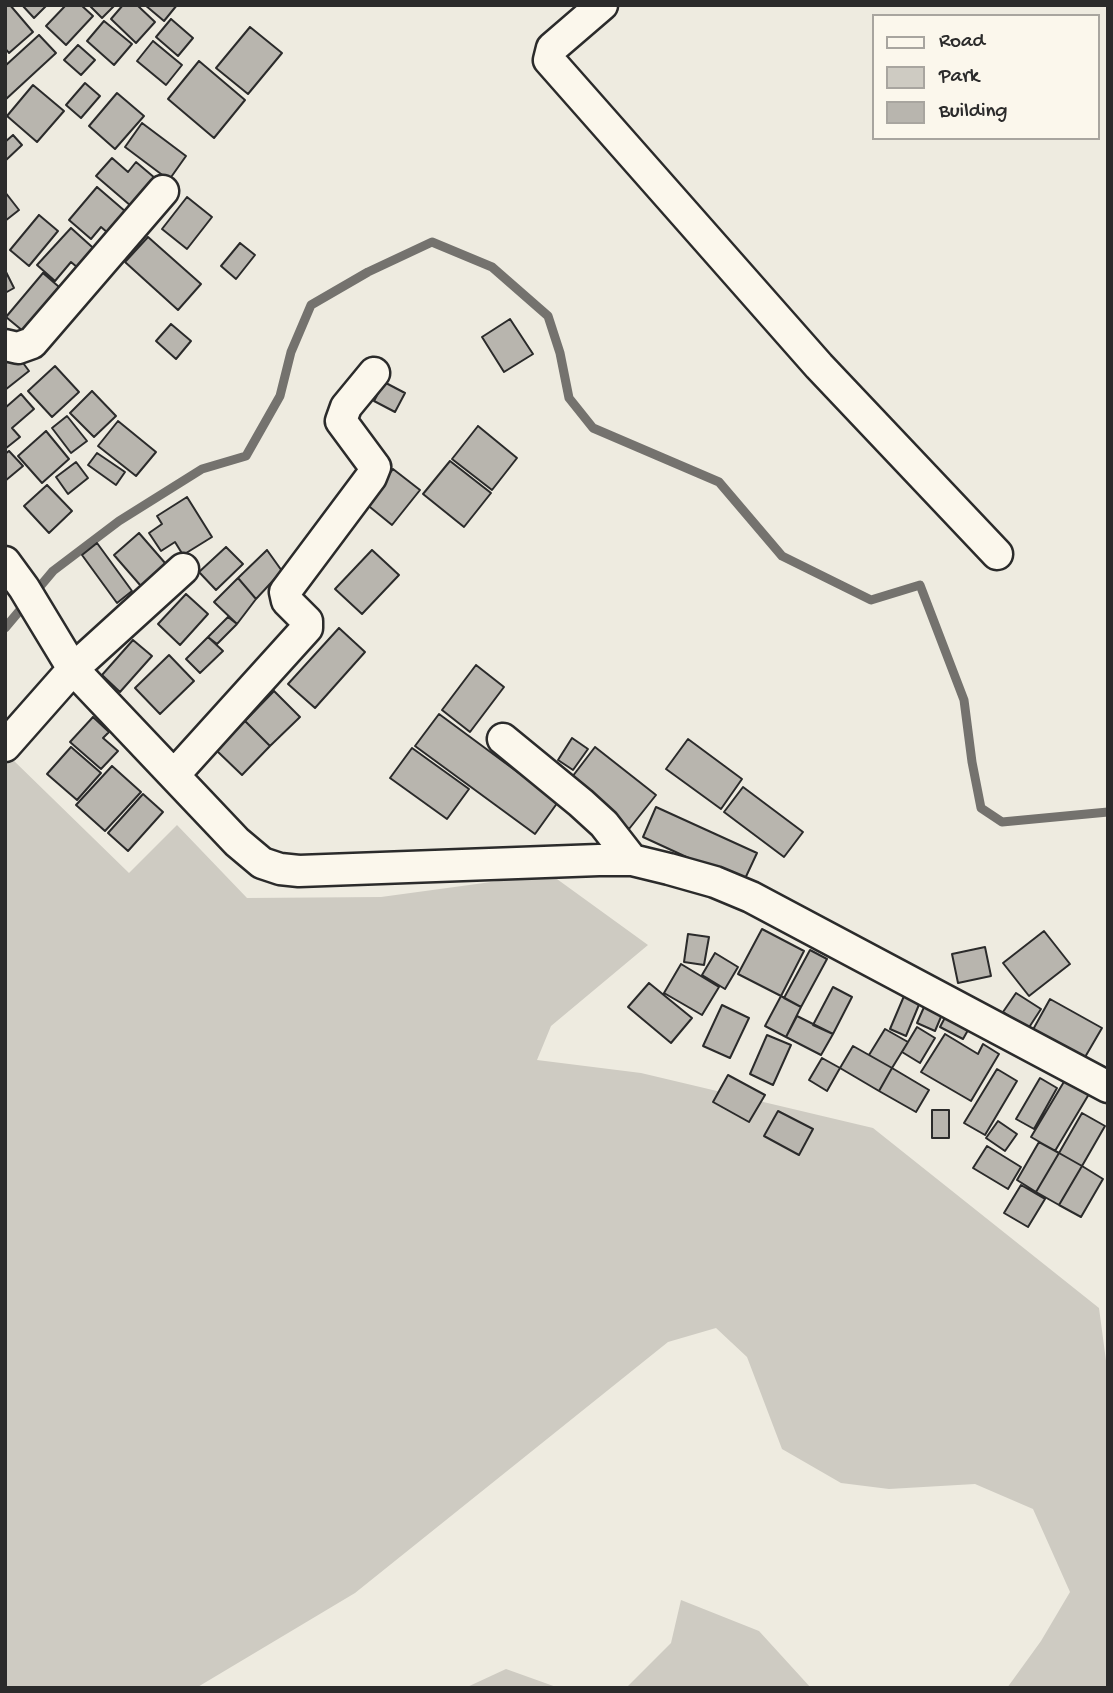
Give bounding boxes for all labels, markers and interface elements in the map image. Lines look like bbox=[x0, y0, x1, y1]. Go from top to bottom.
legend bbox=[872, 14, 1099, 140]
text: Road bbox=[939, 30, 985, 55]
text: Park bbox=[939, 65, 979, 90]
text: Building bbox=[939, 100, 1008, 125]

